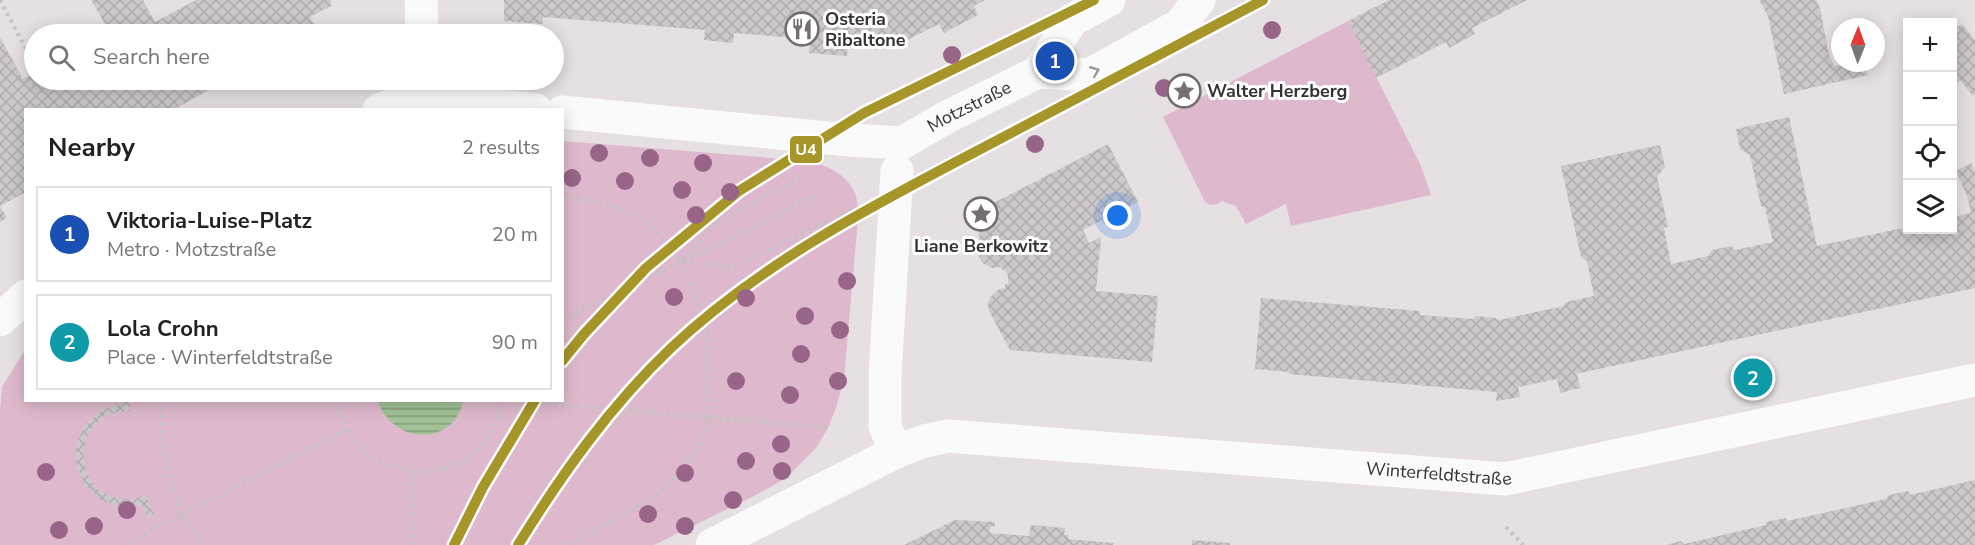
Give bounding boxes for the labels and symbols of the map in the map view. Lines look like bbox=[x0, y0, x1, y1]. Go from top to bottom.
place label: Osteria Ribaltone bbox=[825, 7, 906, 52]
restaurant icon: Osteria Ribaltone bbox=[784, 11, 820, 47]
north arrow bbox=[1831, 18, 1885, 72]
pin: 1 bbox=[1036, 38, 1074, 84]
one-way arrow bbox=[1089, 66, 1100, 78]
place icon: Walter Herzberg bbox=[1166, 73, 1202, 109]
street label: Motzstraße bbox=[923, 75, 1015, 138]
place label: Walter Herzberg bbox=[1207, 79, 1348, 103]
line badge: U4 bbox=[789, 135, 823, 164]
text: U4 bbox=[795, 139, 817, 161]
place icon: Liane Berkowitz bbox=[963, 196, 999, 232]
your location bbox=[1103, 201, 1132, 230]
place label: Liane Berkowitz bbox=[914, 234, 1048, 258]
pin: 2 bbox=[1734, 356, 1772, 400]
street label: Winterfeldtstraße bbox=[1365, 456, 1514, 491]

